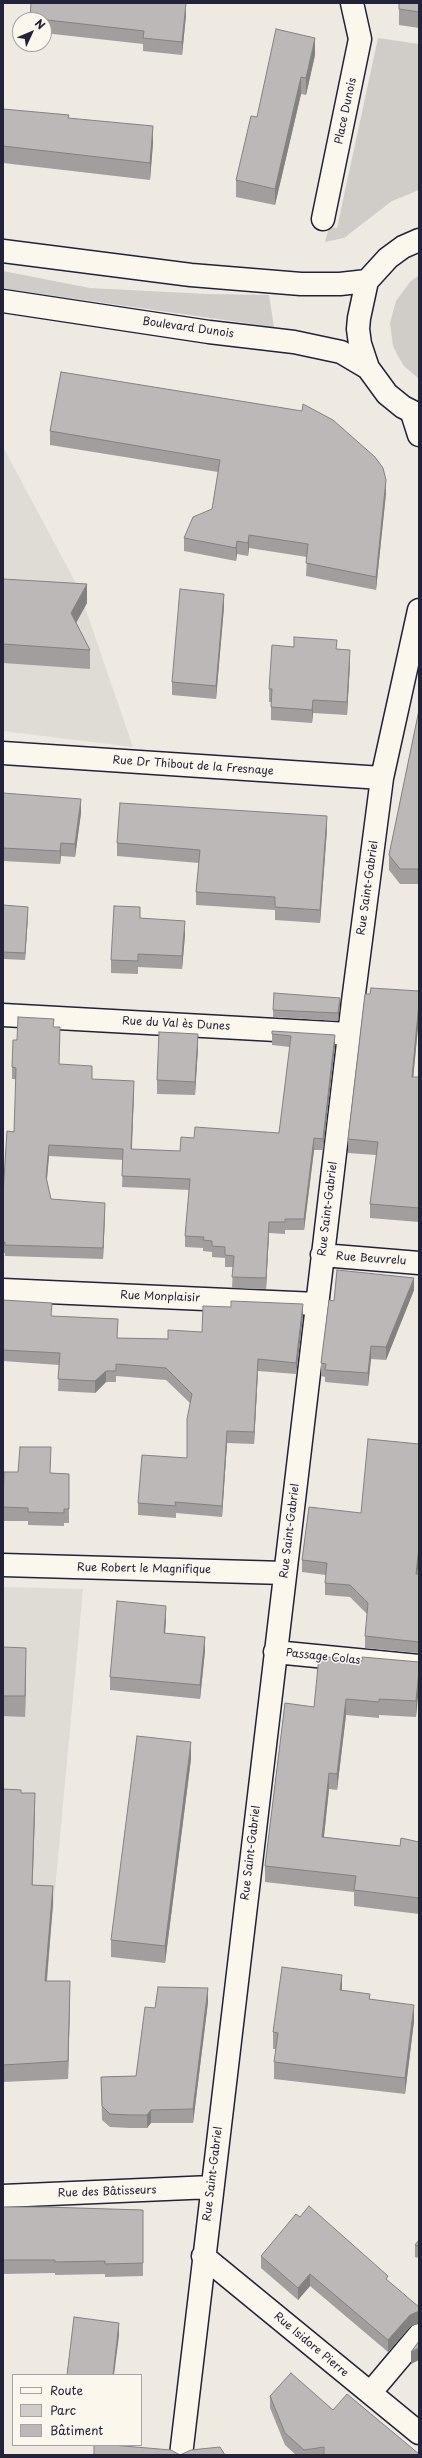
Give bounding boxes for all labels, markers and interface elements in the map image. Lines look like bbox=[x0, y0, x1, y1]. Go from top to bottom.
north arrow bbox=[12, 12, 52, 52]
text: N bbox=[31, 15, 49, 33]
street label: Place Dunois bbox=[333, 77, 359, 145]
street label: Boulevard Dunois bbox=[142, 315, 234, 341]
street label: Rue Dr Thibout de la Fresnaye bbox=[112, 754, 274, 778]
street label: Rue Saint-Gabriel bbox=[355, 840, 381, 936]
street label: Rue du Val ès Dunes bbox=[122, 1015, 230, 1033]
street label: Rue Saint-Gabriel bbox=[316, 1161, 340, 1257]
street label: Rue Beuvrelu bbox=[335, 1250, 407, 1268]
street label: Rue Monplaisir bbox=[120, 1289, 200, 1305]
street label: Rue Saint-Gabriel bbox=[278, 1483, 302, 1579]
street label: Rue Robert le Magnifique bbox=[77, 1561, 211, 1577]
street label: Passage Colas bbox=[285, 1647, 361, 1667]
street label: Rue Saint-Gabriel bbox=[239, 1805, 263, 1901]
street label: Rue Saint-Gabriel bbox=[201, 2126, 225, 2222]
street label: Rue des Bâtisseurs bbox=[57, 2184, 157, 2200]
street label: Rue Isidore Pierre bbox=[271, 2310, 351, 2380]
legend bbox=[12, 2374, 142, 2446]
text: Route bbox=[50, 2381, 83, 2399]
text: Parc bbox=[50, 2401, 76, 2419]
text: Bâtiment bbox=[50, 2421, 103, 2439]

